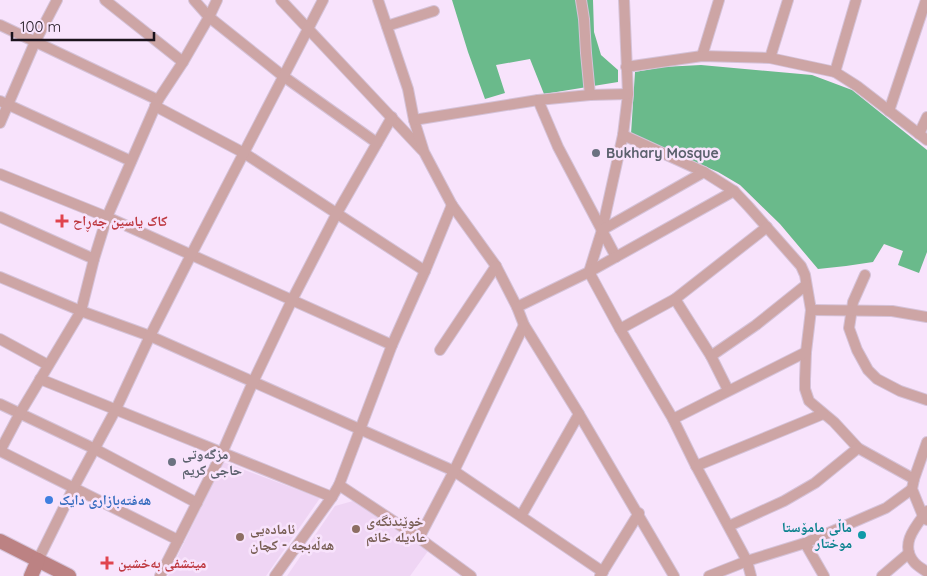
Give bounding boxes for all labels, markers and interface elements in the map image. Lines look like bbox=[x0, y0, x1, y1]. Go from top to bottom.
scale bar bbox=[12, 10, 155, 42]
text: 100 m bbox=[20, 17, 61, 36]
place label: Bukhary Mosque bbox=[606, 144, 719, 162]
marker: Bukhary Mosque bbox=[590, 147, 602, 159]
place label: کاک یاسین جەڕاح bbox=[73, 212, 168, 233]
marker: کاک یاسین جەڕاح bbox=[55, 214, 69, 228]
place label: مزگە‌وتی حاجی كریم bbox=[182, 445, 242, 480]
marker: مزگە‌وتی حاجی كریم bbox=[166, 456, 178, 468]
place label: هەفتەبازاری دایک bbox=[59, 491, 151, 509]
marker: هەفتەبازاری دایک bbox=[43, 494, 55, 506]
place label: خوێندنگەی عادیلە خانم bbox=[366, 512, 427, 547]
place label: ماڵى مامۆستا موختار bbox=[782, 518, 852, 552]
place label: ئامادەیی هەڵەبجە - کچان bbox=[250, 520, 334, 554]
marker: خوێندنگەی عادیلە خانم bbox=[350, 523, 362, 535]
marker: ماڵى مامۆستا موختار bbox=[856, 529, 868, 541]
marker: ئامادەیی هەڵەبجە - کچان bbox=[234, 531, 246, 543]
place label: میتشفی بەخشین bbox=[118, 554, 206, 572]
marker: میتشفی بەخشین bbox=[100, 556, 114, 570]

